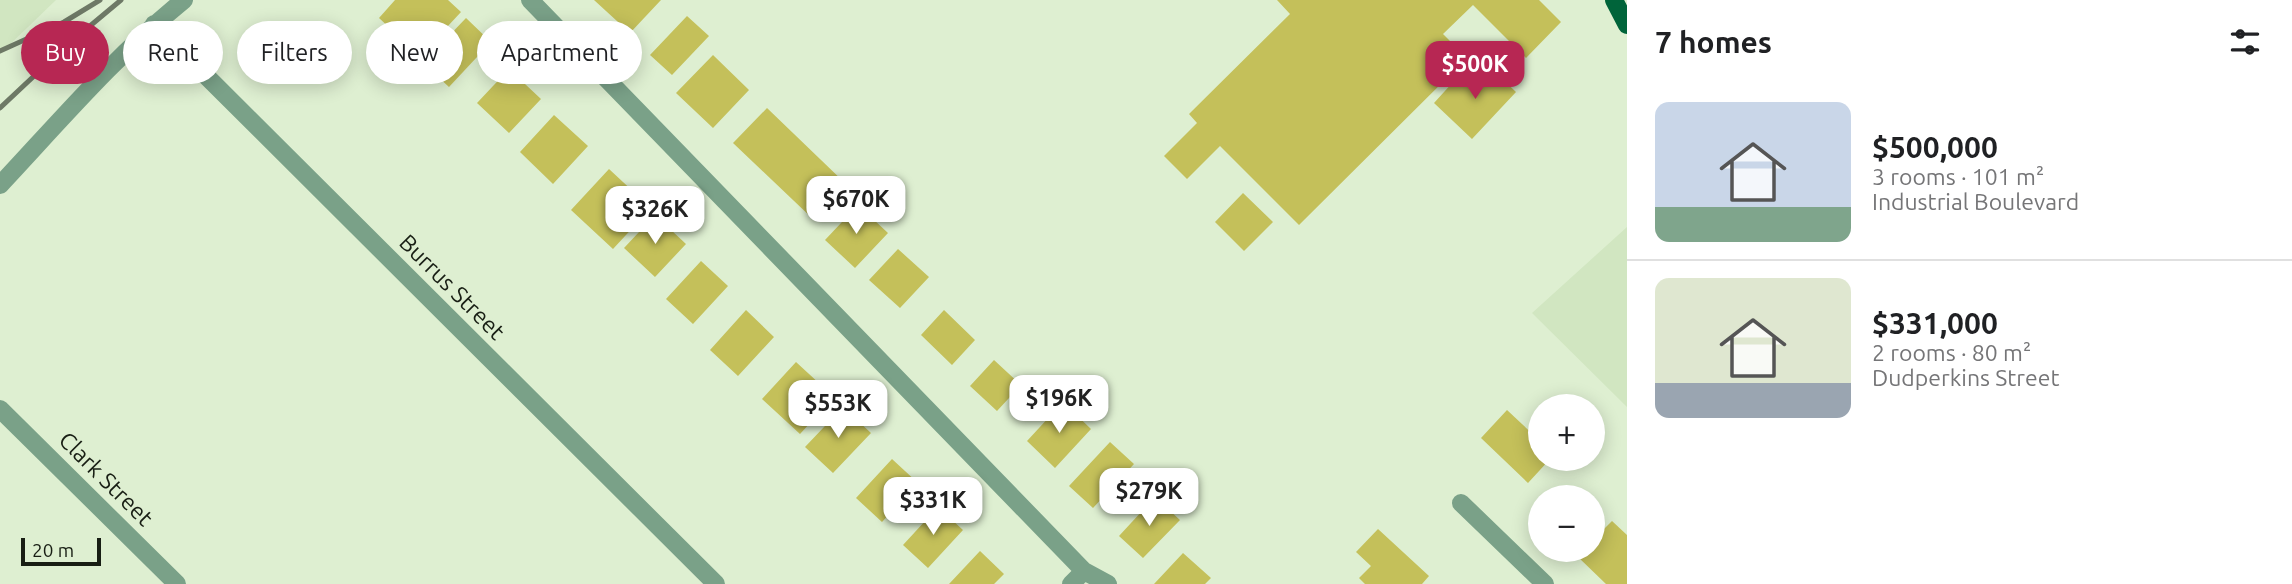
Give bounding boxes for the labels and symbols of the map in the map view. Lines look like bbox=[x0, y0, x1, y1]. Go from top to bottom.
pin: $500K bbox=[1426, 42, 1524, 101]
pin: $670K bbox=[807, 176, 905, 236]
pin: $326K bbox=[606, 187, 704, 246]
street label: Burrus Street bbox=[395, 229, 510, 344]
pin: $196K bbox=[1010, 376, 1108, 435]
pin: $553K bbox=[789, 380, 887, 440]
street label: Clark Street bbox=[54, 427, 158, 531]
pin: $279K bbox=[1100, 468, 1198, 528]
pin: $331K bbox=[884, 477, 982, 537]
scale bar bbox=[21, 535, 102, 567]

